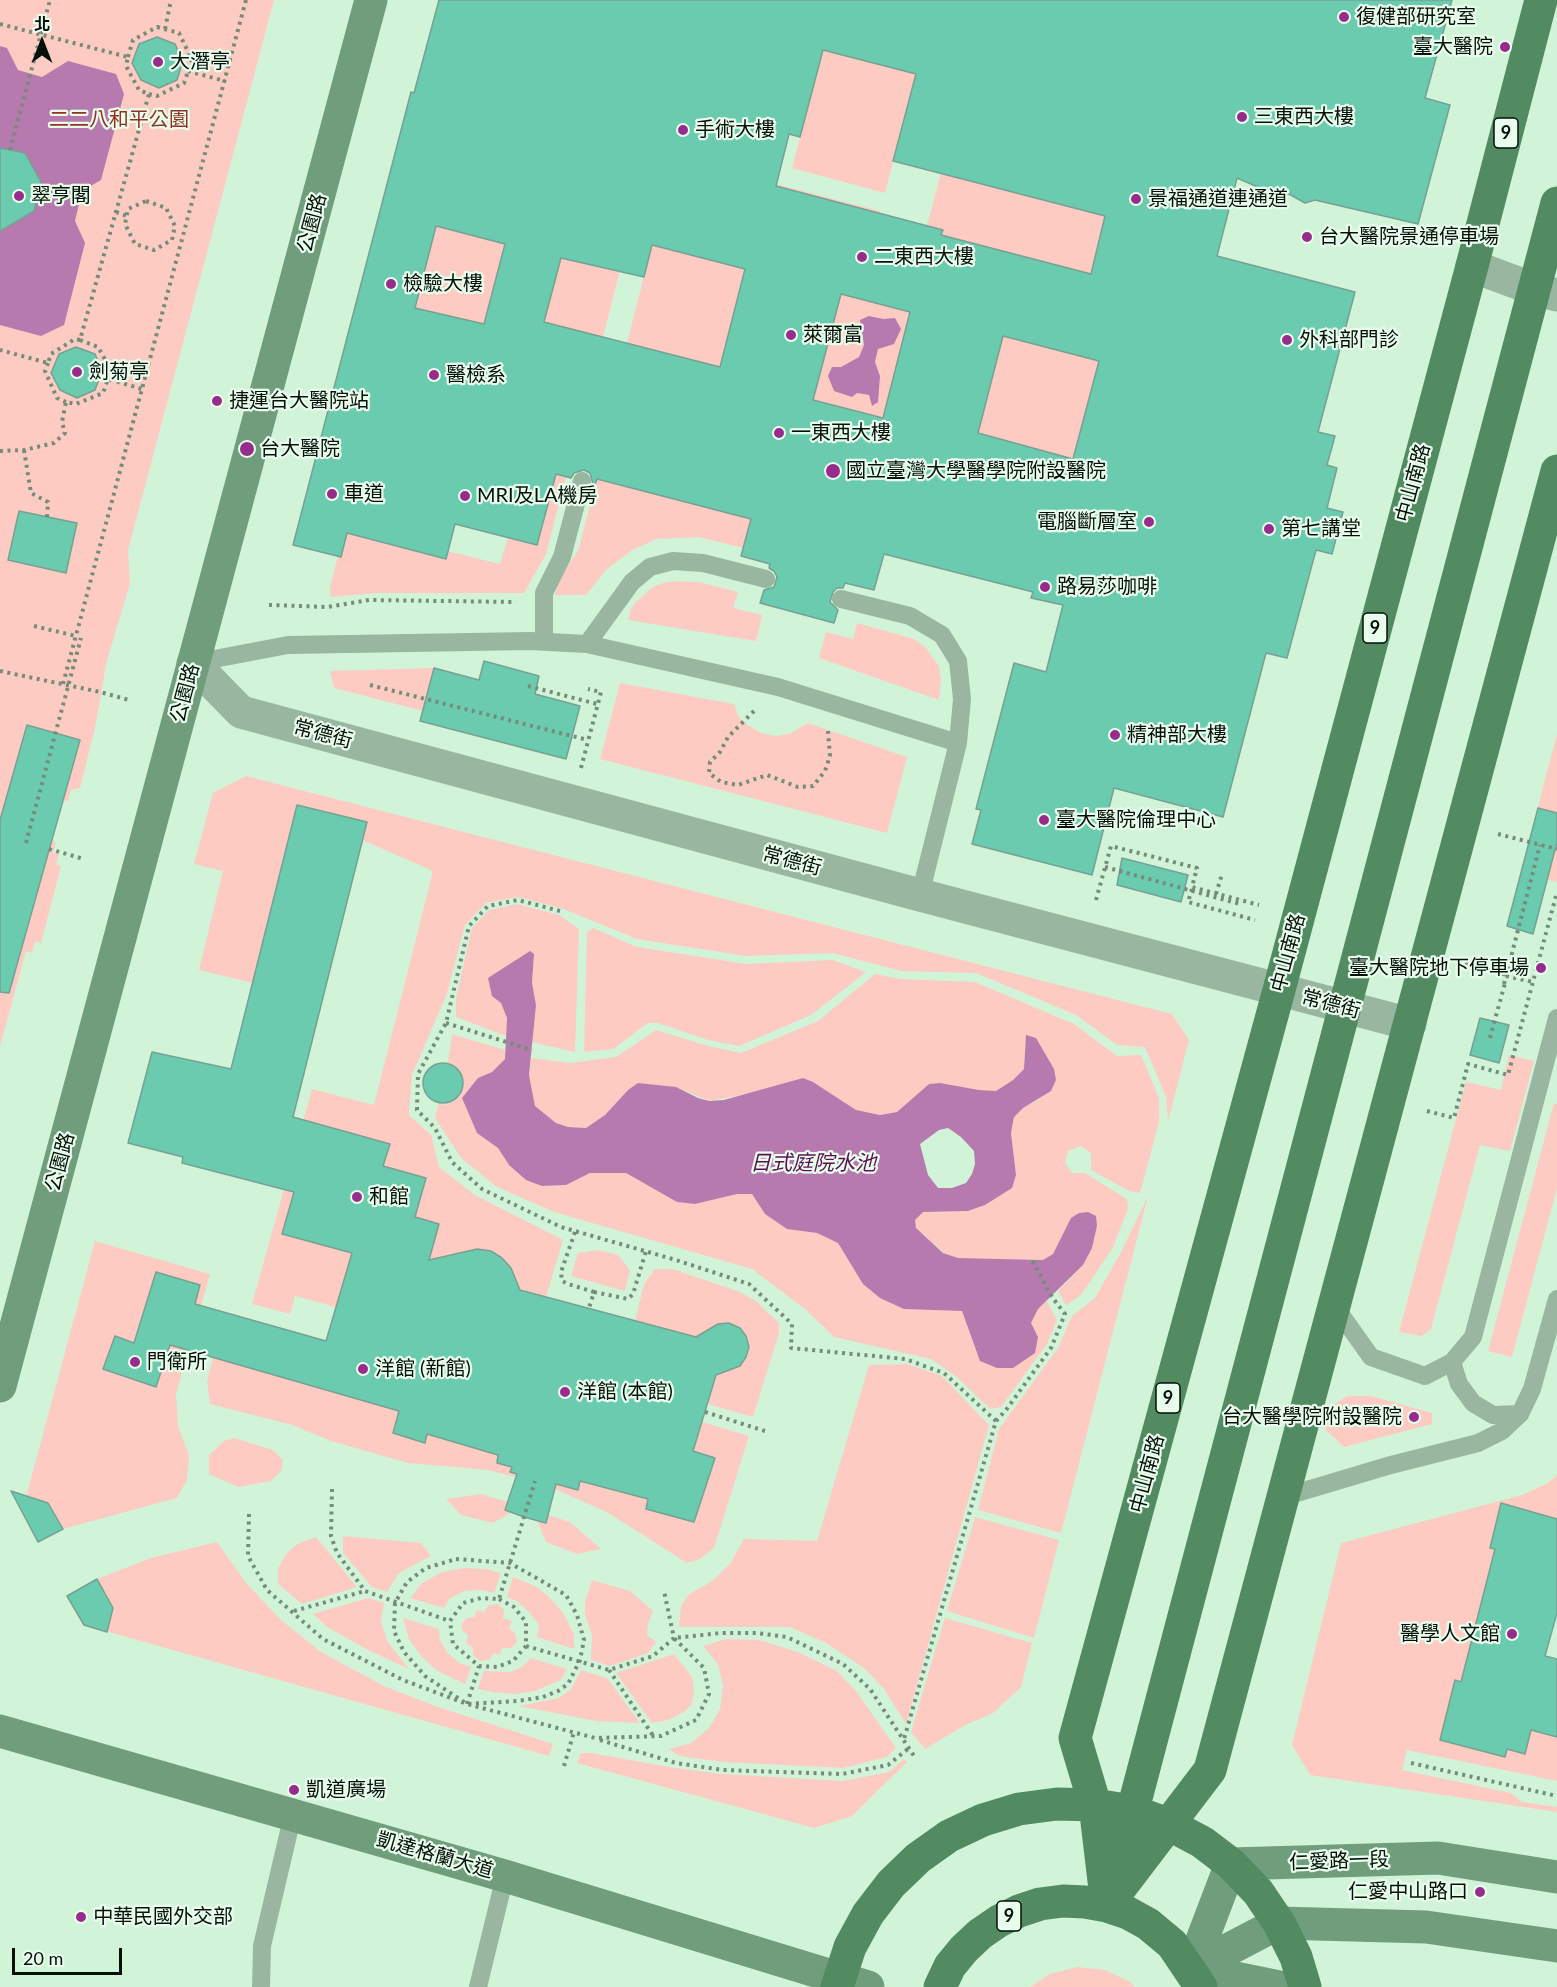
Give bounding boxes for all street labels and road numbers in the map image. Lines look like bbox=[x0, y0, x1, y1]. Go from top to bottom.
road number: 9 bbox=[1494, 118, 1518, 148]
street label: 公園路 bbox=[293, 191, 331, 255]
street label: 中山南路 bbox=[1391, 441, 1435, 525]
road number: 9 bbox=[1363, 613, 1387, 643]
street label: 公園路 bbox=[166, 661, 204, 725]
street label: 常德街 bbox=[291, 715, 355, 753]
street label: 常德街 bbox=[760, 842, 824, 880]
street label: 中山南路 bbox=[1266, 911, 1310, 995]
street label: 常德街 bbox=[1299, 985, 1363, 1023]
street label: 公園路 bbox=[41, 1130, 79, 1194]
road number: 9 bbox=[1156, 1383, 1180, 1413]
street label: 中山南路 bbox=[1125, 1432, 1169, 1516]
street label: 凱達格蘭大道 bbox=[374, 1827, 496, 1883]
street label: 仁愛路一段 bbox=[1289, 1847, 1389, 1875]
road number: 9 bbox=[997, 1901, 1021, 1931]

